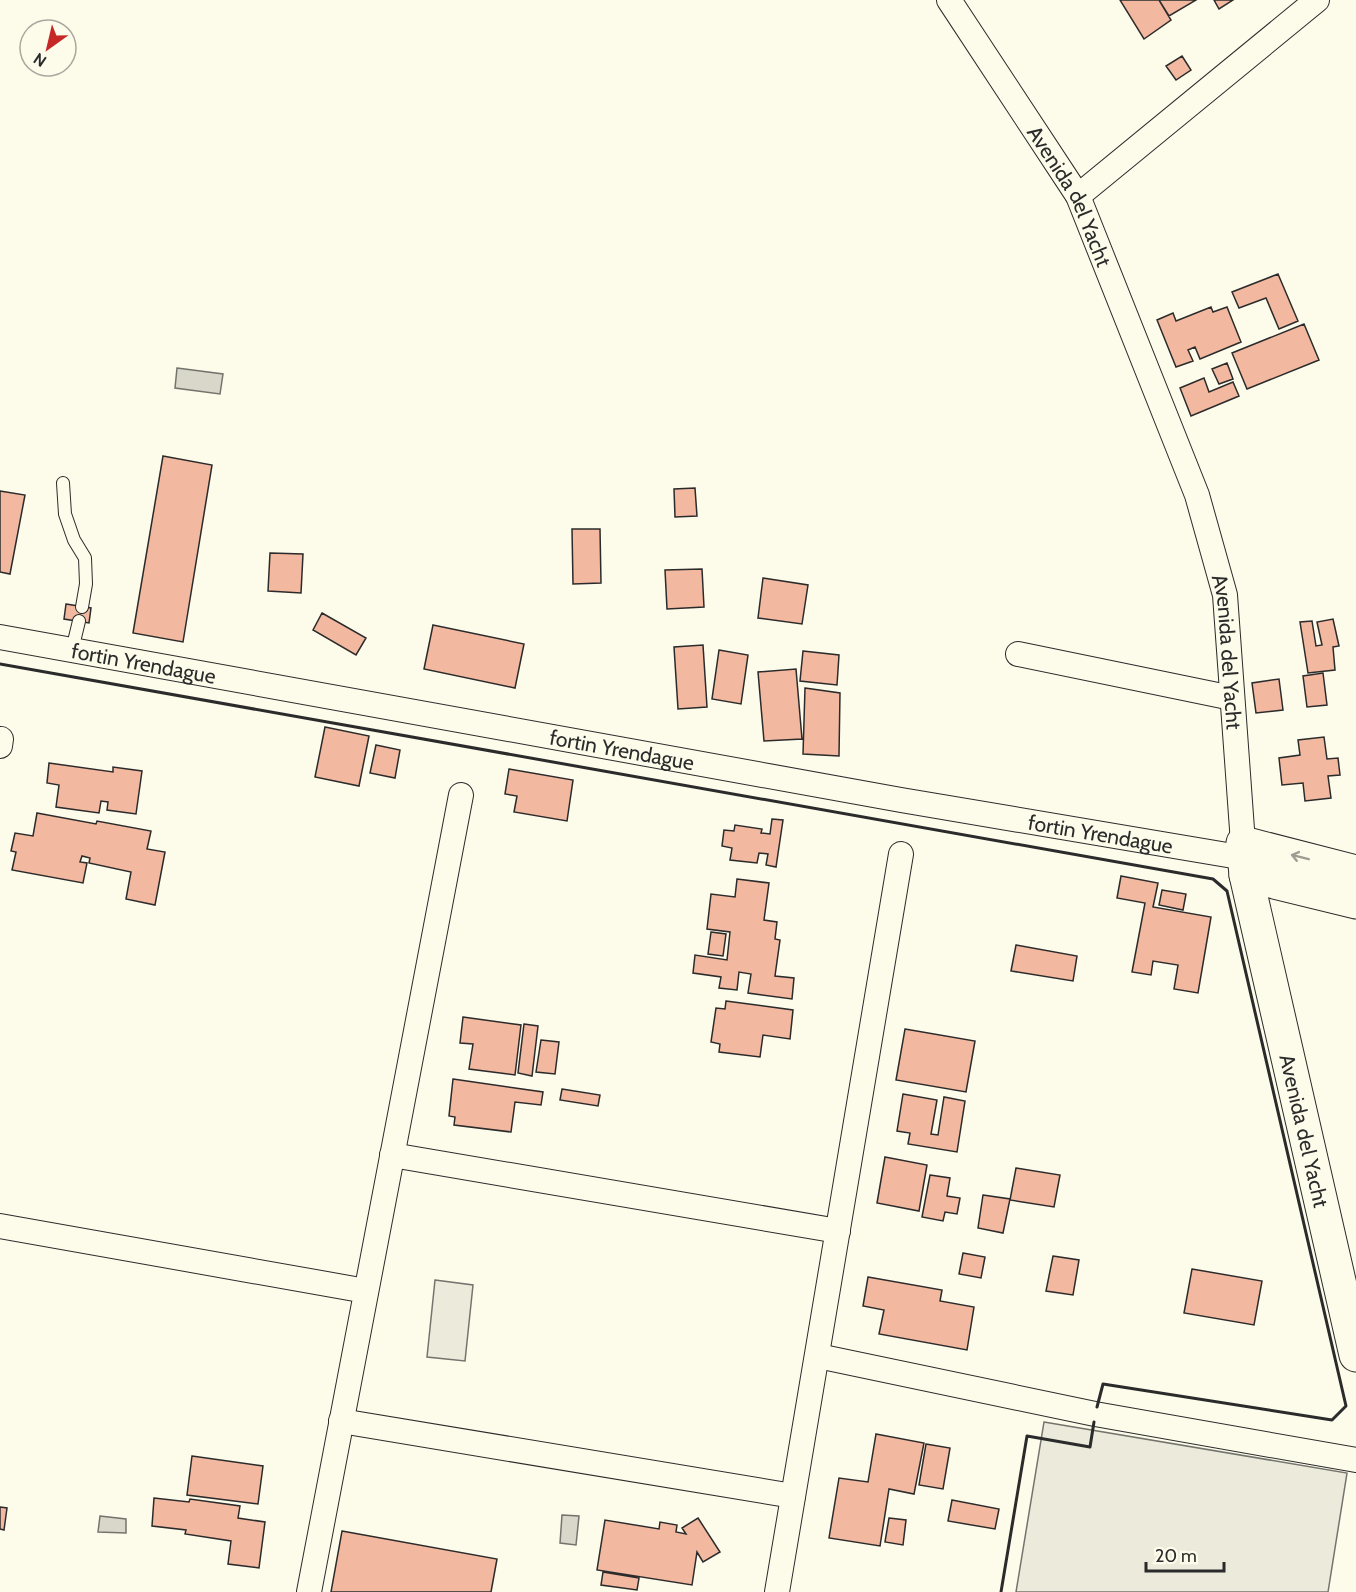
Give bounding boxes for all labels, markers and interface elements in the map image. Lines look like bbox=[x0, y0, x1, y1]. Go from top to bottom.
north arrow bbox=[18, 18, 78, 78]
text: N bbox=[30, 49, 50, 71]
street label: Avenida del Yacht bbox=[1023, 121, 1117, 270]
street label: Avenida del Yacht bbox=[1207, 571, 1247, 730]
street label: fortin Yrendague bbox=[69, 638, 218, 688]
street label: fortin Yrendague bbox=[548, 724, 696, 775]
street label: fortin Yrendague bbox=[1026, 809, 1175, 858]
one-way arrow bbox=[1290, 851, 1309, 863]
street label: Avenida del Yacht bbox=[1275, 1052, 1334, 1210]
scale bar bbox=[1146, 1535, 1224, 1573]
text: 20 m bbox=[1155, 1545, 1197, 1567]

